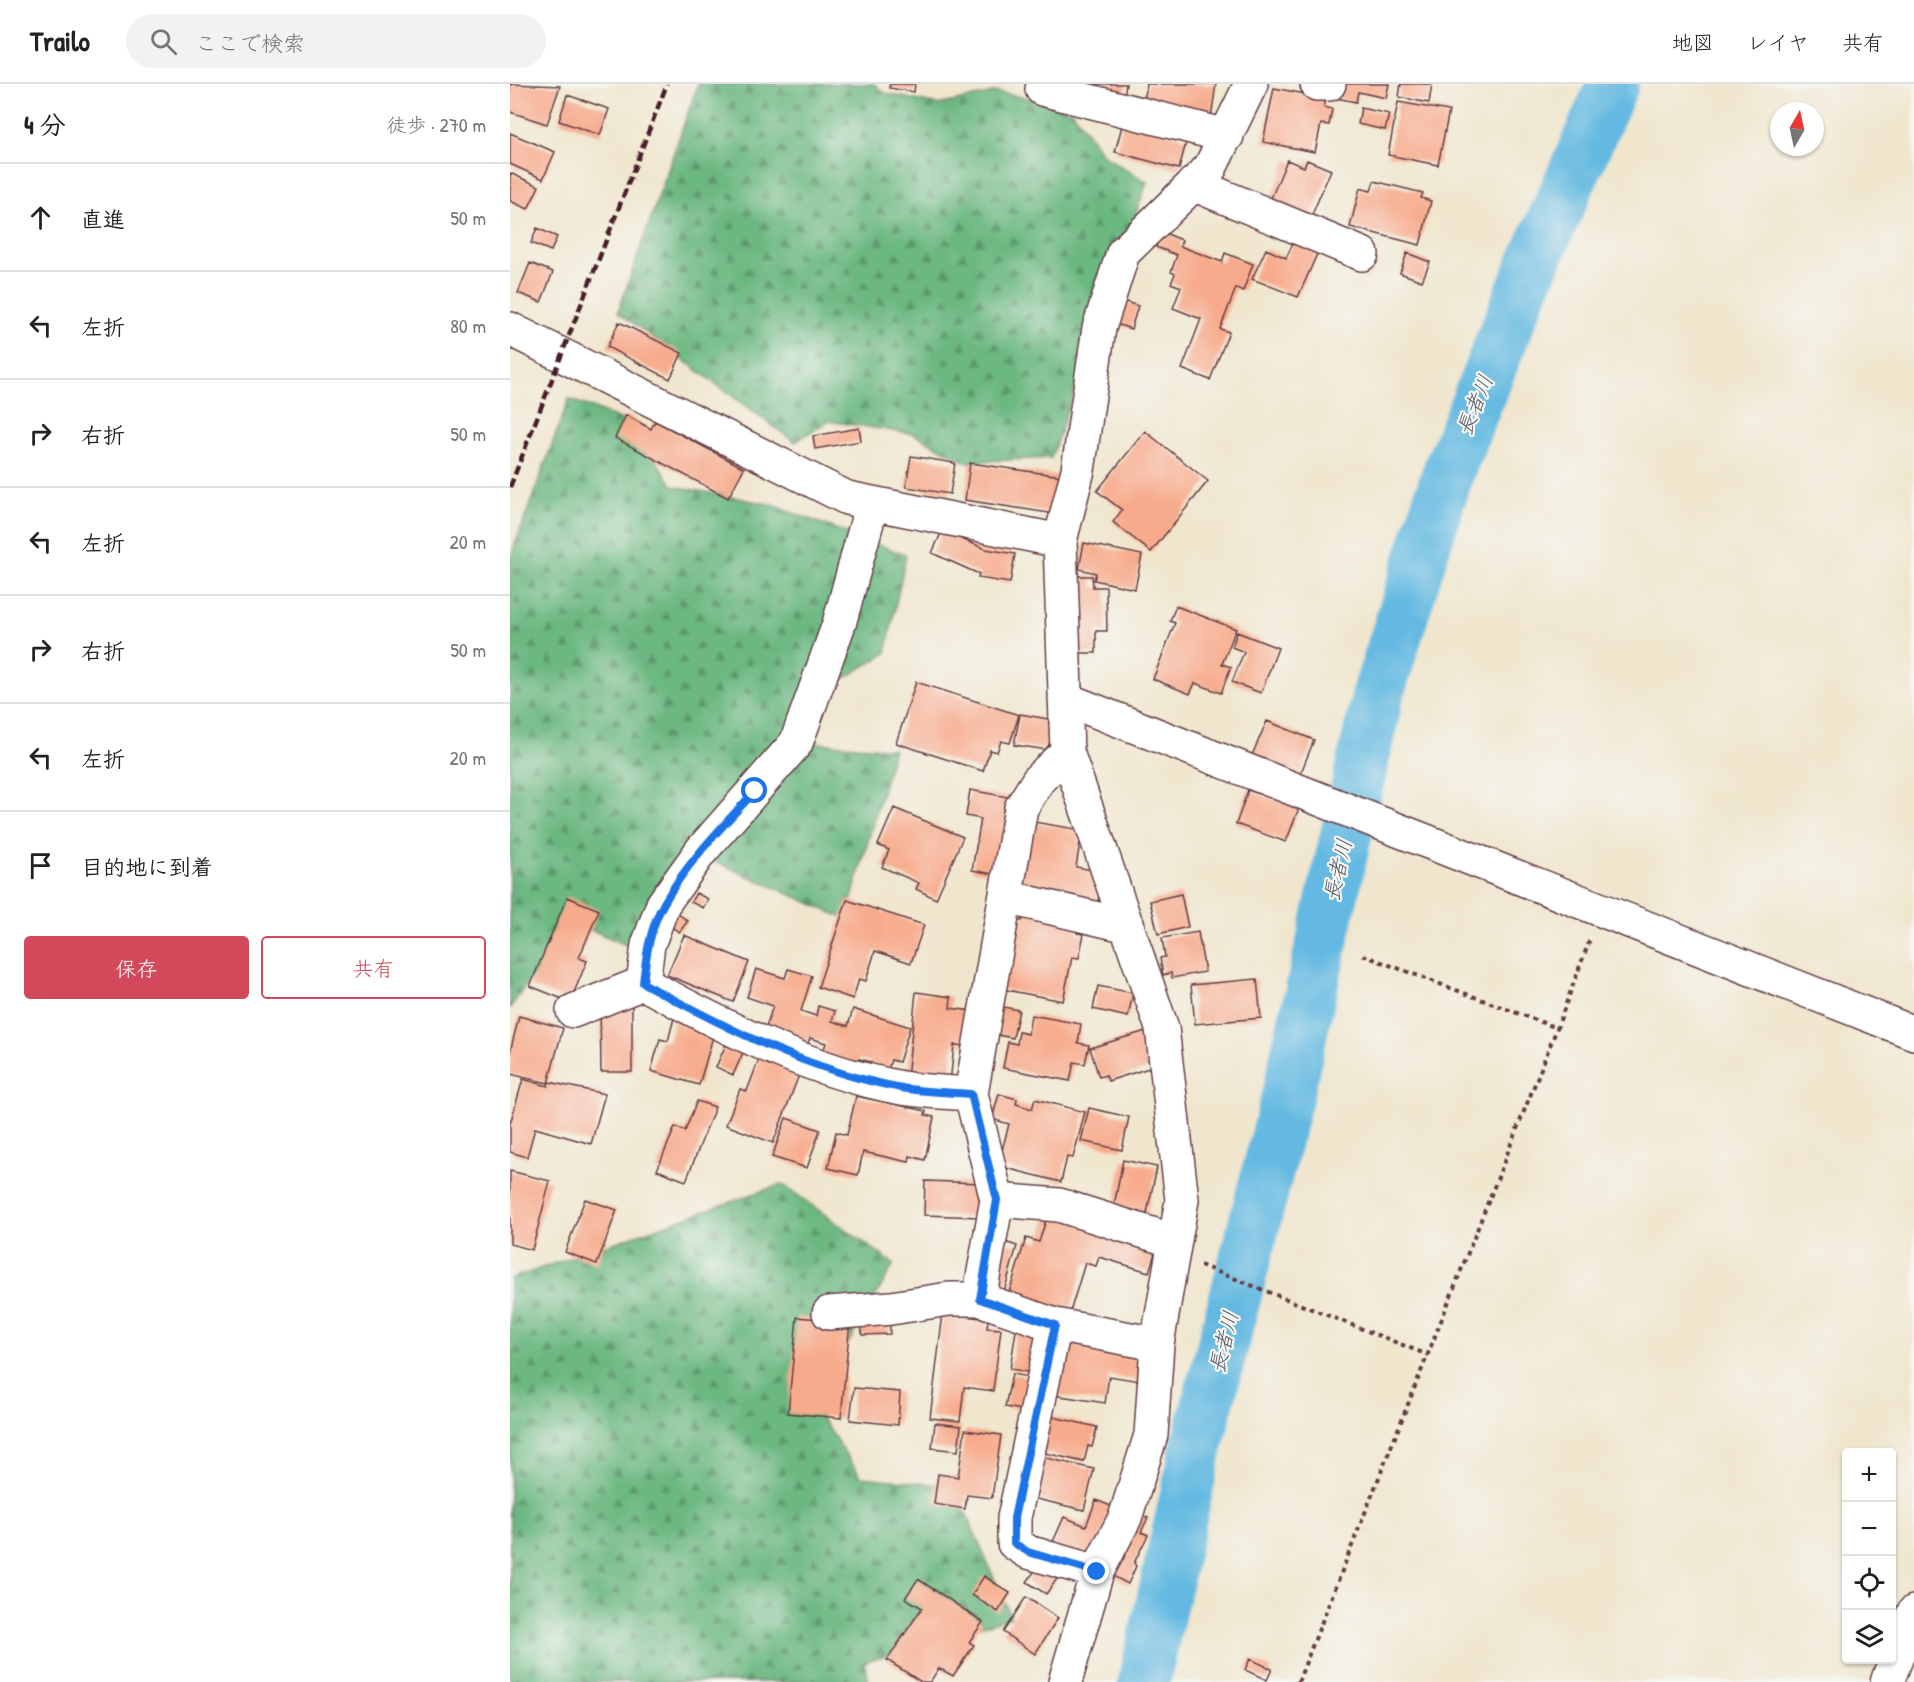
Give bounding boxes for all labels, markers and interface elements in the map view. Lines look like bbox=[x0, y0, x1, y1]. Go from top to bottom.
search box bbox=[126, 14, 546, 68]
text: Trailo bbox=[30, 22, 90, 60]
icon: search bbox=[147, 25, 180, 58]
text: ここで検索 bbox=[195, 28, 305, 58]
text: 地図 bbox=[1672, 28, 1714, 57]
text: レイヤ bbox=[1747, 28, 1809, 57]
text: 共有 bbox=[1842, 28, 1884, 57]
north arrow bbox=[1770, 102, 1824, 156]
text: 4 分 bbox=[24, 107, 66, 142]
text: 徒歩 · 270 m bbox=[386, 111, 486, 138]
icon: ahead bbox=[24, 201, 57, 234]
text: 直進 bbox=[81, 204, 125, 234]
text: 50 m bbox=[450, 204, 486, 231]
icon: left bbox=[24, 309, 57, 342]
text: 左折 bbox=[81, 312, 125, 342]
text: 80 m bbox=[450, 312, 486, 339]
water label: 長者川 bbox=[1449, 370, 1500, 439]
icon: right bbox=[24, 417, 57, 450]
text: 右折 bbox=[81, 420, 125, 450]
text: 50 m bbox=[450, 420, 486, 447]
icon: left bbox=[24, 525, 57, 558]
text: 左折 bbox=[81, 528, 125, 558]
text: 20 m bbox=[449, 528, 486, 555]
icon: right bbox=[24, 633, 57, 666]
text: 右折 bbox=[81, 636, 125, 666]
text: 50 m bbox=[450, 636, 486, 663]
icon: left bbox=[24, 741, 57, 774]
text: 左折 bbox=[81, 744, 125, 774]
text: 20 m bbox=[449, 744, 486, 771]
route start bbox=[741, 777, 767, 803]
water label: 長者川 bbox=[1316, 836, 1359, 904]
icon: arrive bbox=[24, 849, 57, 882]
text: 目的地に到着 bbox=[81, 852, 213, 882]
button: 保存 bbox=[24, 936, 249, 999]
button: 共有 bbox=[261, 936, 486, 999]
water label: 長者川 bbox=[1202, 1308, 1245, 1376]
map controls bbox=[1842, 1448, 1896, 1664]
button: + bbox=[1842, 1448, 1896, 1502]
button: − bbox=[1842, 1502, 1896, 1556]
button: locate bbox=[1842, 1556, 1896, 1610]
route end bbox=[1083, 1558, 1109, 1584]
button: layers bbox=[1842, 1610, 1896, 1664]

